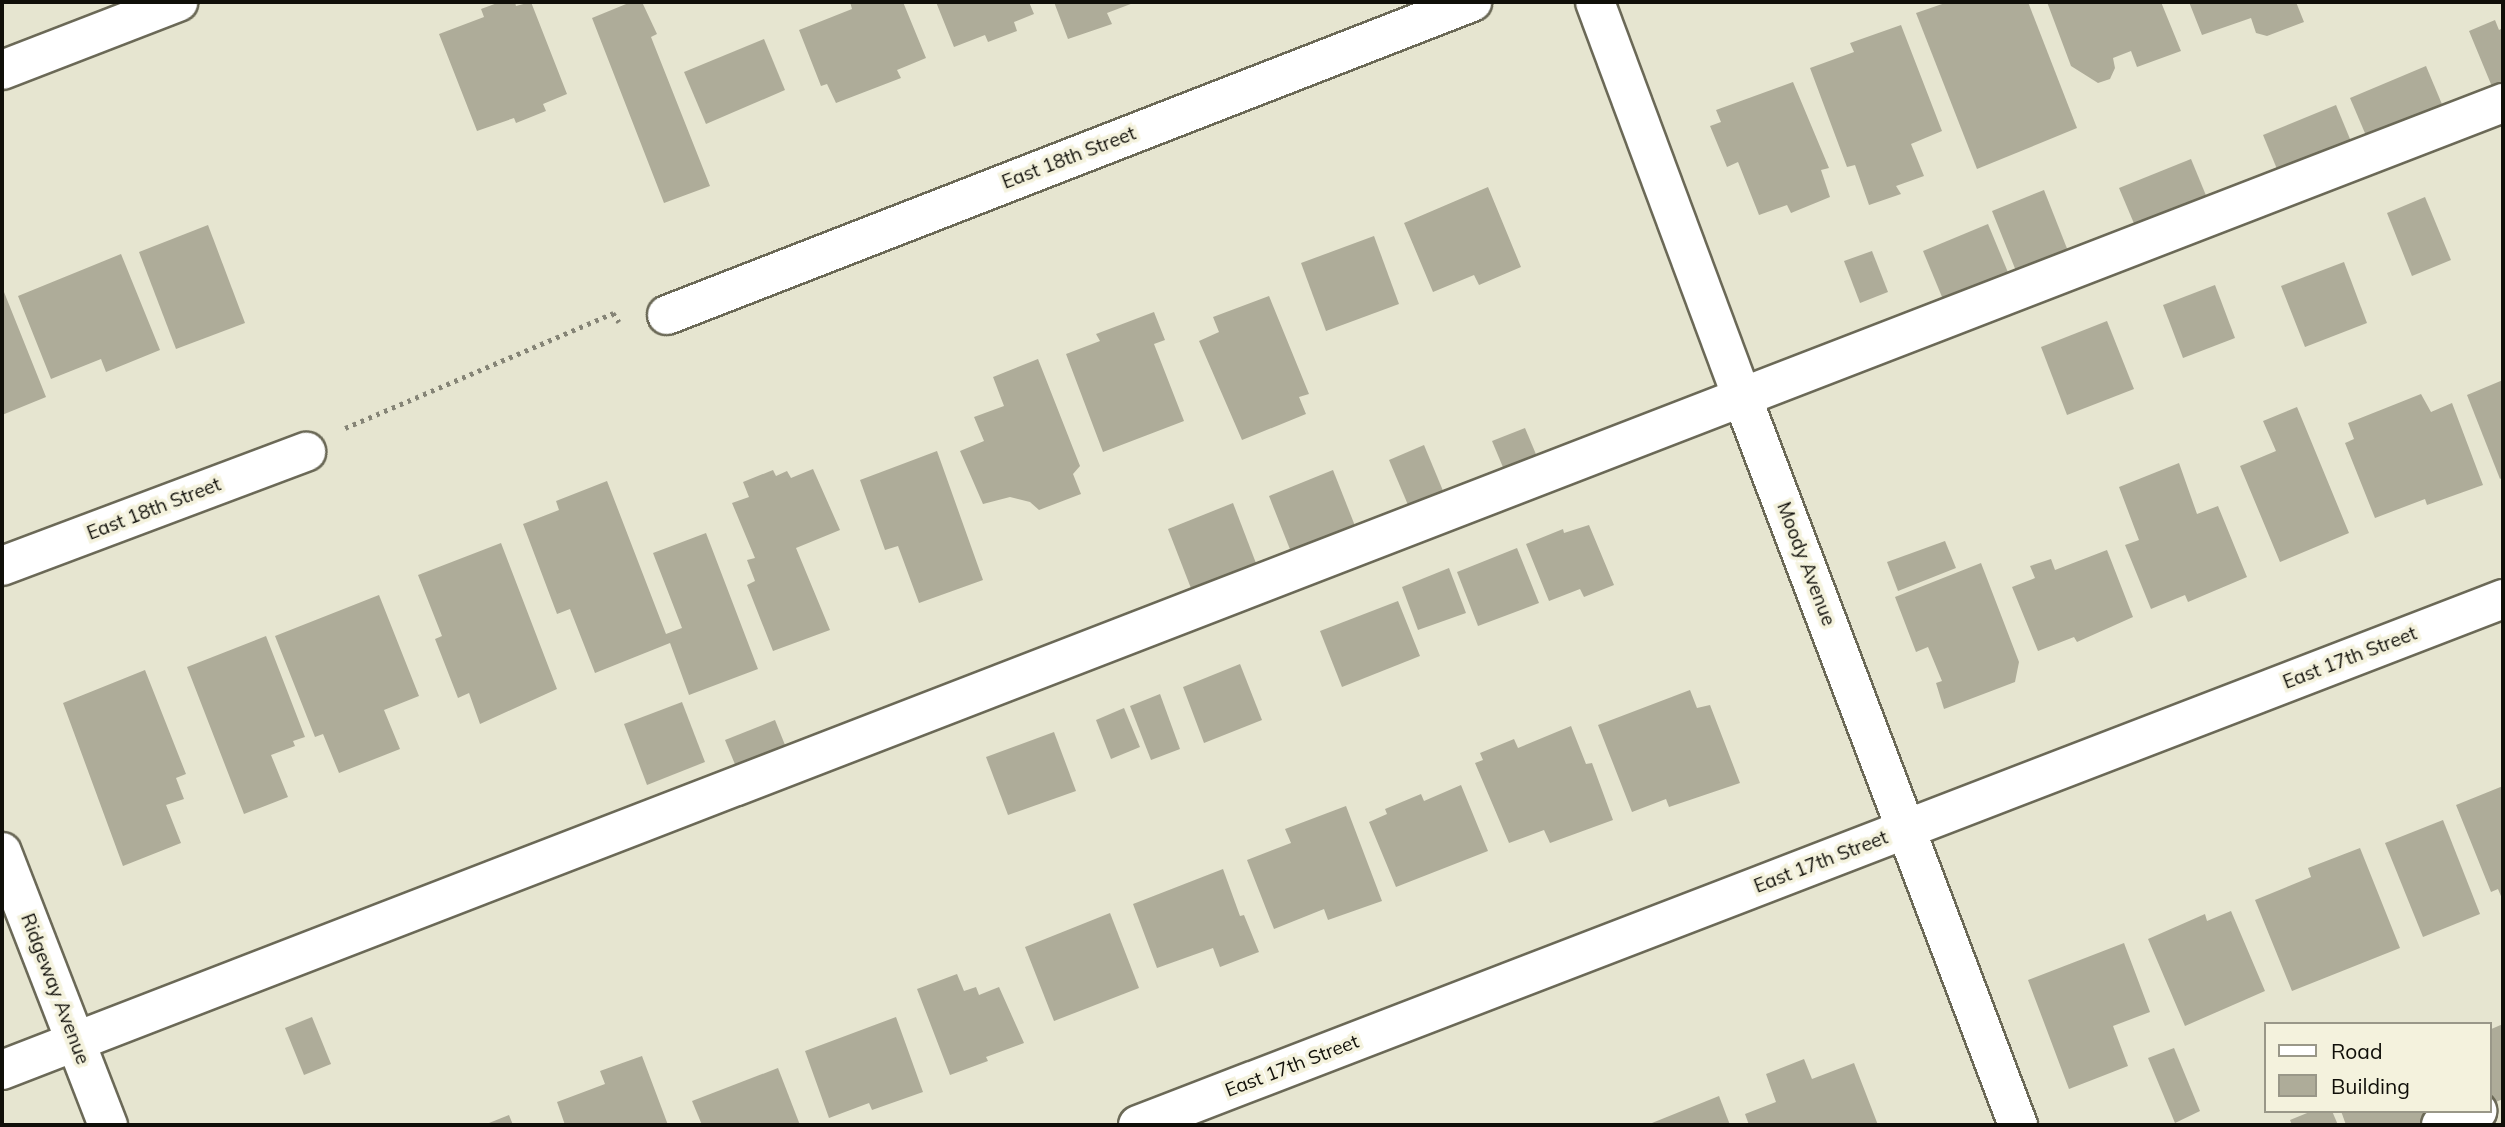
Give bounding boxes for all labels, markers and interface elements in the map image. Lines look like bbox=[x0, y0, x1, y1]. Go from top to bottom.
street label: East 18th Street bbox=[999, 122, 1139, 194]
street label: East 18th Street bbox=[84, 473, 224, 545]
street label: Moody Avenue bbox=[1772, 499, 1840, 629]
street label: East 17th Street bbox=[2280, 622, 2420, 694]
street label: East 17th Street bbox=[1751, 826, 1891, 898]
street label: Ridgeway Avenue bbox=[16, 910, 94, 1068]
legend bbox=[2264, 1022, 2491, 1113]
street label: East 17th Street bbox=[1222, 1030, 1362, 1102]
text: Road bbox=[2331, 1038, 2382, 1064]
text: Building bbox=[2331, 1073, 2410, 1099]

